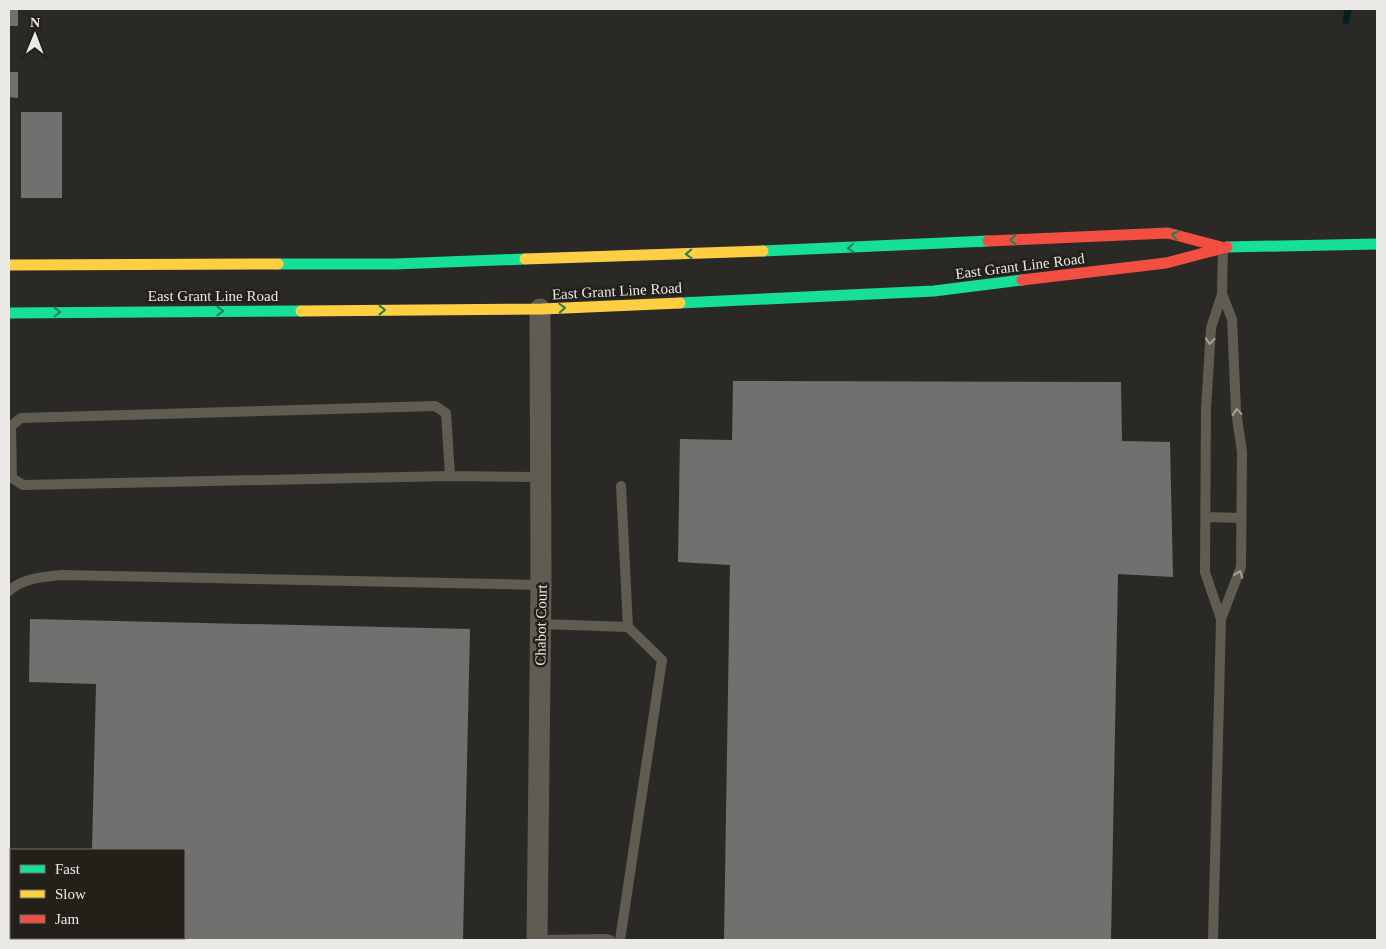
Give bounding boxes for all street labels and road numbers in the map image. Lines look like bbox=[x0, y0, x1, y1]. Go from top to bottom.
street label: East Grant Line Road bbox=[954, 250, 1086, 282]
street label: East Grant Line Road bbox=[551, 280, 683, 302]
street label: East Grant Line Road bbox=[148, 288, 279, 304]
street label: Chabot Court bbox=[532, 583, 550, 666]

